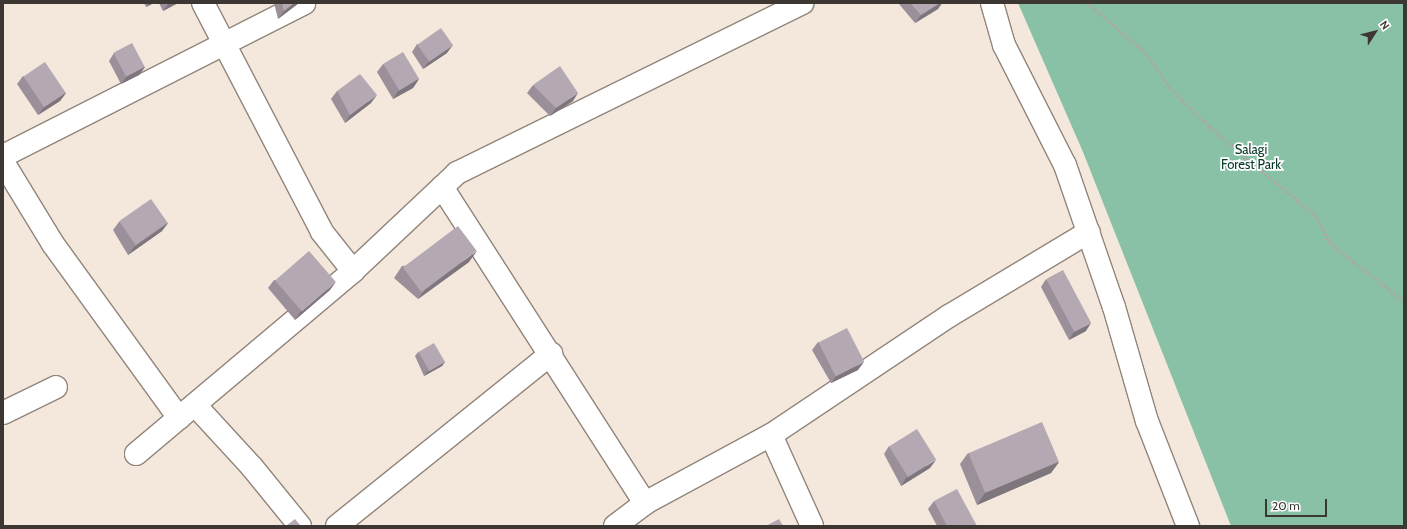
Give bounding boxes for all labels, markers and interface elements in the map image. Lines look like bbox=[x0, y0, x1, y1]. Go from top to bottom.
north arrow bbox=[1355, 12, 1395, 52]
text: N bbox=[1377, 18, 1393, 32]
park label: Salagi Forest Park bbox=[1221, 142, 1281, 173]
scale bar bbox=[1267, 491, 1329, 517]
text: 20 m bbox=[1272, 498, 1300, 513]

